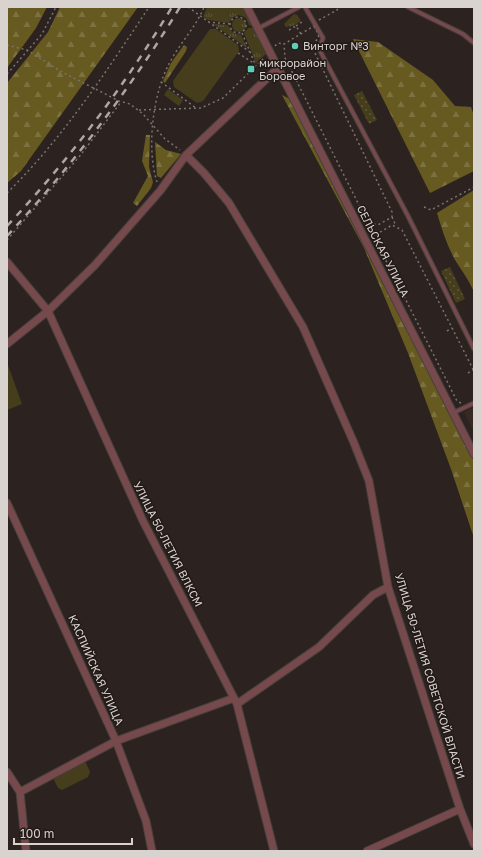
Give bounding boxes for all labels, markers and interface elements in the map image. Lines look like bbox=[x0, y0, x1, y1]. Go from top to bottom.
place label: Винторг №3 bbox=[303, 39, 369, 52]
marker: Винторг №3 bbox=[290, 41, 300, 51]
place label: микрорайон Боровое bbox=[259, 56, 326, 82]
marker: микрорайон Боровое bbox=[246, 64, 256, 74]
street label: СЕЛЬСКАЯ УЛИЦА bbox=[355, 203, 413, 299]
street label: УЛИЦА 50-ЛЕТИЯ ВЛКСМ bbox=[131, 479, 206, 609]
street label: УЛИЦА 50-ЛЕТИЯ СОВЕТСКОЙ ВЛАСТИ bbox=[393, 571, 468, 780]
street label: КАСПИЙСКАЯ УЛИЦА bbox=[66, 613, 127, 728]
scale bar bbox=[14, 820, 132, 846]
text: 100 m bbox=[20, 826, 54, 841]

